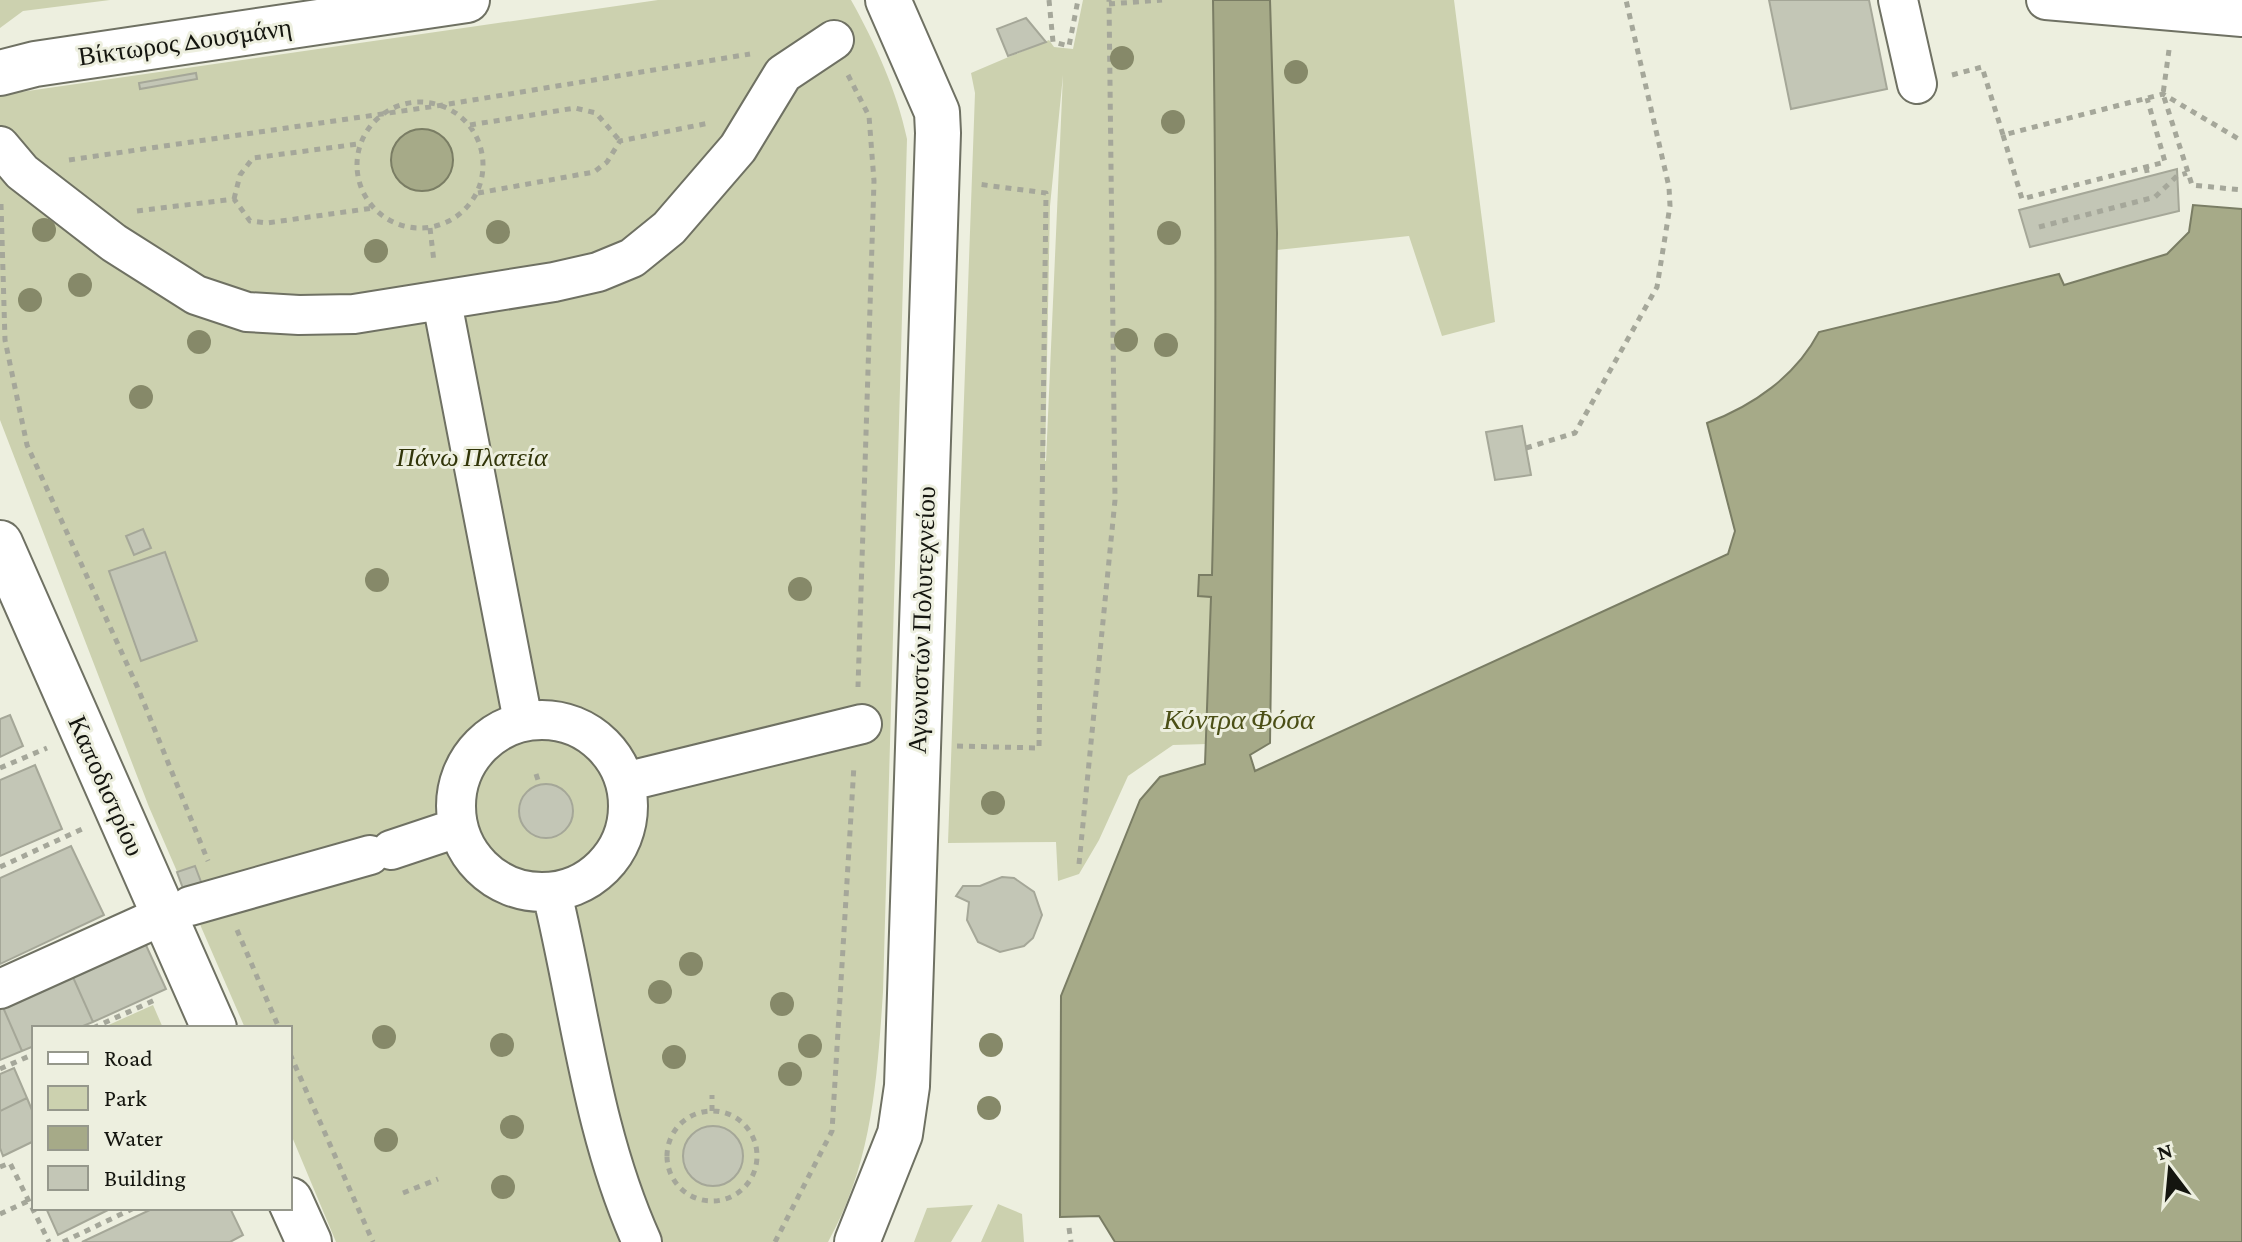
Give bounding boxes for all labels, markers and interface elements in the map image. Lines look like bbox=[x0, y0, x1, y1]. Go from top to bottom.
street label: Βίκτωρος Δουσμάνη bbox=[76, 13, 294, 71]
park label: Πάνω Πλατεία bbox=[395, 443, 549, 472]
street label: Αγωνιστών Πολυτεχνείου bbox=[903, 486, 941, 754]
water label: Κόντρα Φόσα bbox=[1162, 704, 1316, 735]
street label: Καποδιστρίου bbox=[62, 712, 150, 860]
legend bbox=[32, 1026, 292, 1210]
text: Road bbox=[104, 1044, 153, 1071]
text: Park bbox=[104, 1084, 147, 1111]
text: Water bbox=[104, 1124, 163, 1151]
north arrow bbox=[2130, 1130, 2210, 1210]
text: N bbox=[2154, 1137, 2175, 1165]
text: Building bbox=[104, 1164, 186, 1191]

